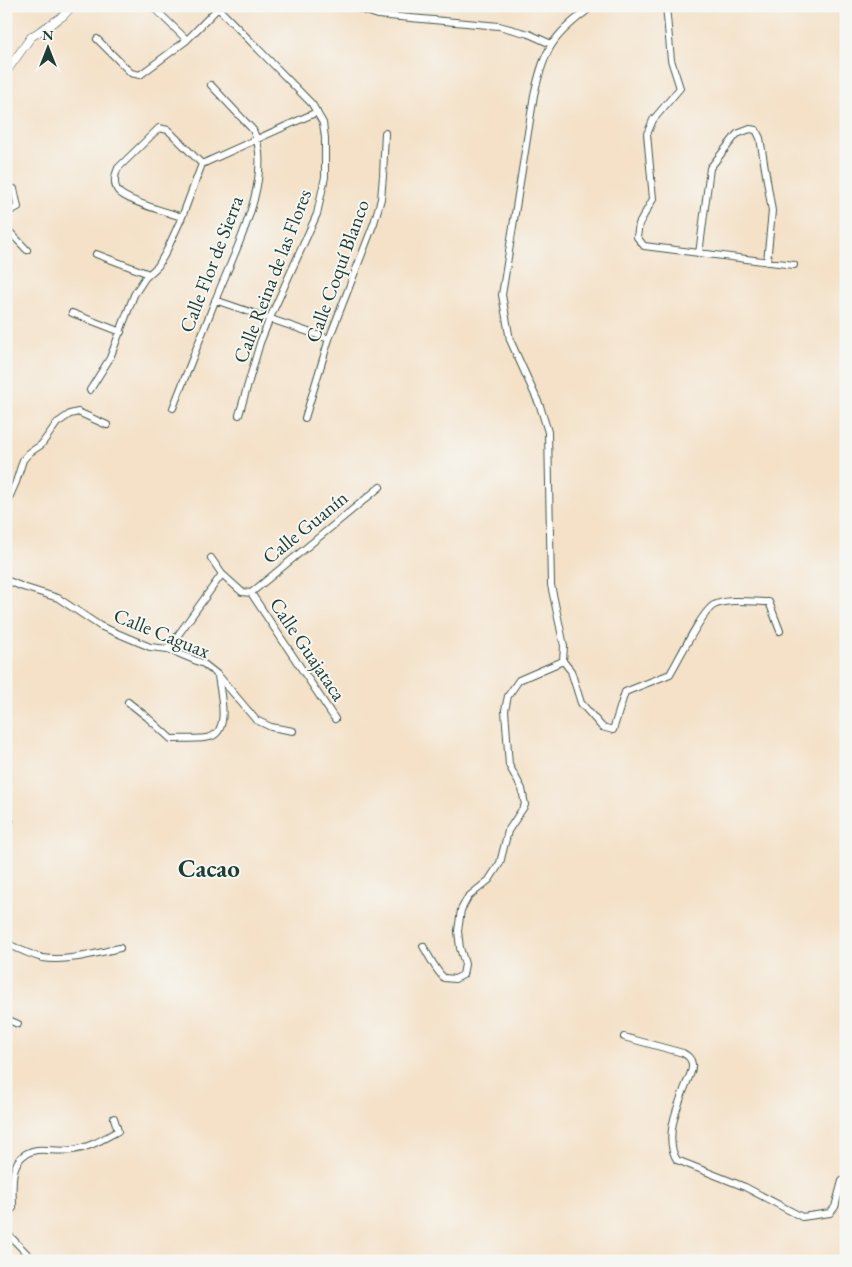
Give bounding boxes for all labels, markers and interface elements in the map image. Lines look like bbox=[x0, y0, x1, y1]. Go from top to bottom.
north arrow bbox=[22, 22, 72, 72]
text: N bbox=[42, 26, 54, 44]
street label: Calle Reina de las Flores bbox=[227, 185, 317, 367]
street label: Calle Flor de Sierra bbox=[173, 192, 249, 336]
street label: Calle Coquí Blanco bbox=[299, 196, 375, 346]
street label: Calle Guanín bbox=[257, 484, 353, 569]
street label: Calle Guajataca bbox=[264, 592, 352, 706]
street label: Calle Caguax bbox=[110, 602, 214, 664]
district label: Cacao bbox=[178, 852, 240, 884]

